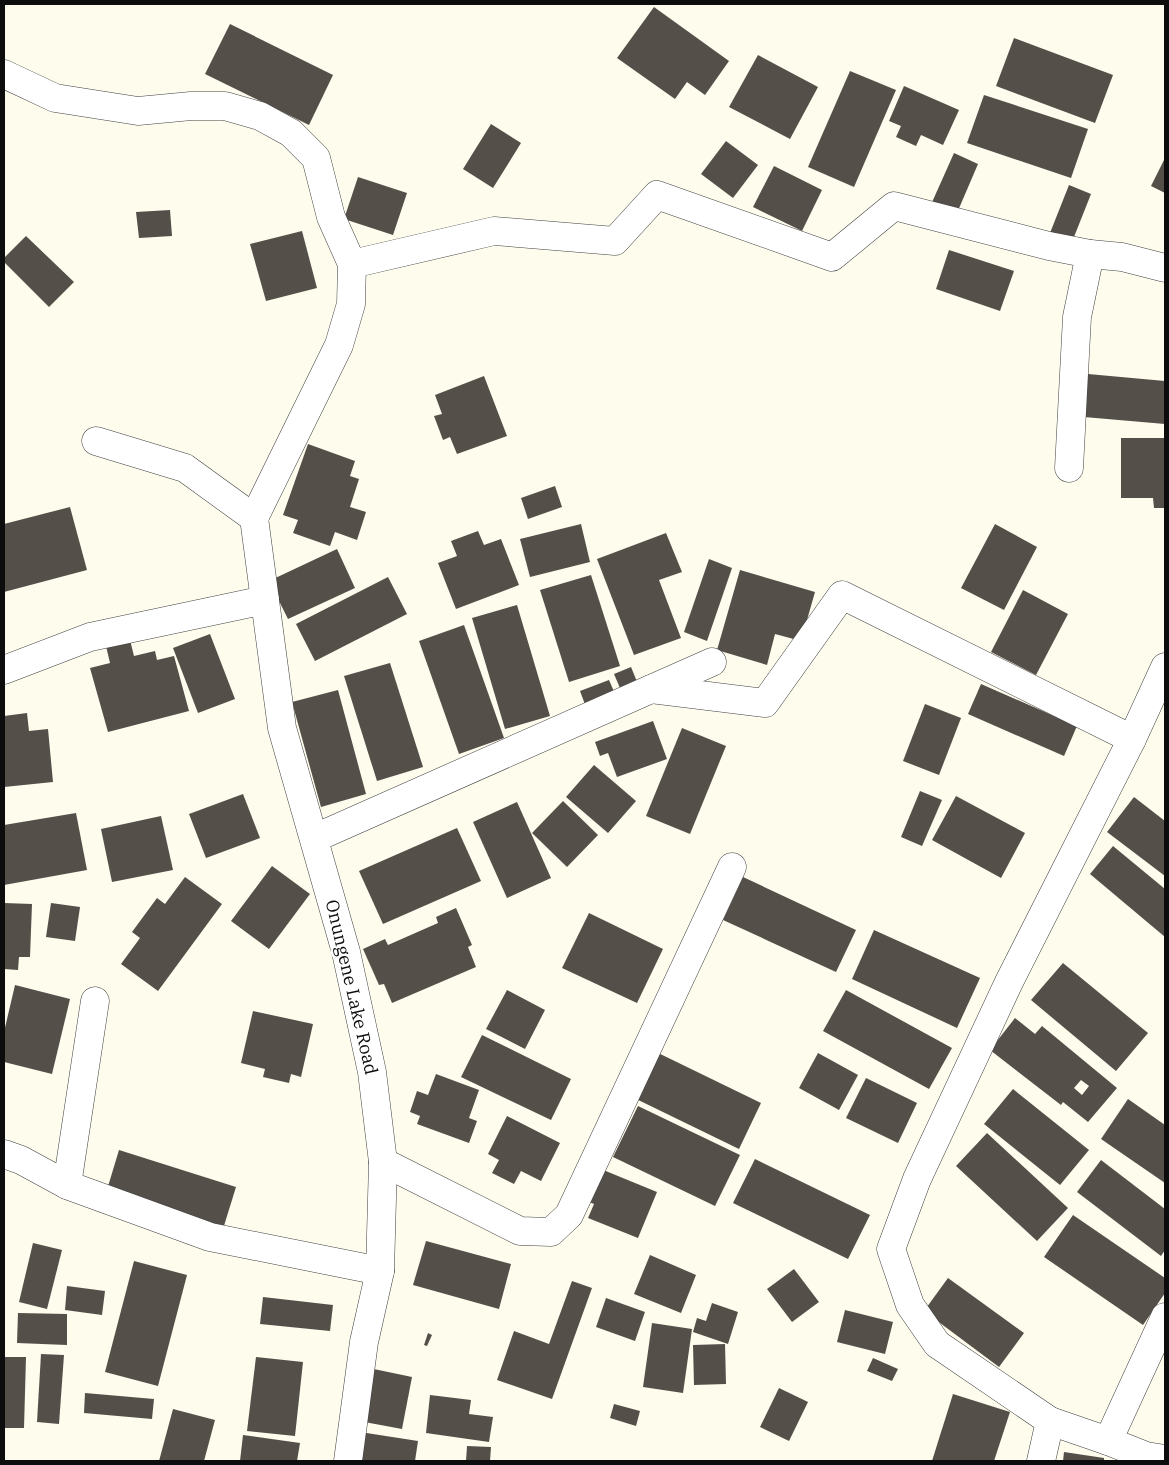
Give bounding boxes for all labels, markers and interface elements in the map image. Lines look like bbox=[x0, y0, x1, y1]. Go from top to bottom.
street label: Onungene Lake Road bbox=[321, 897, 383, 1077]

